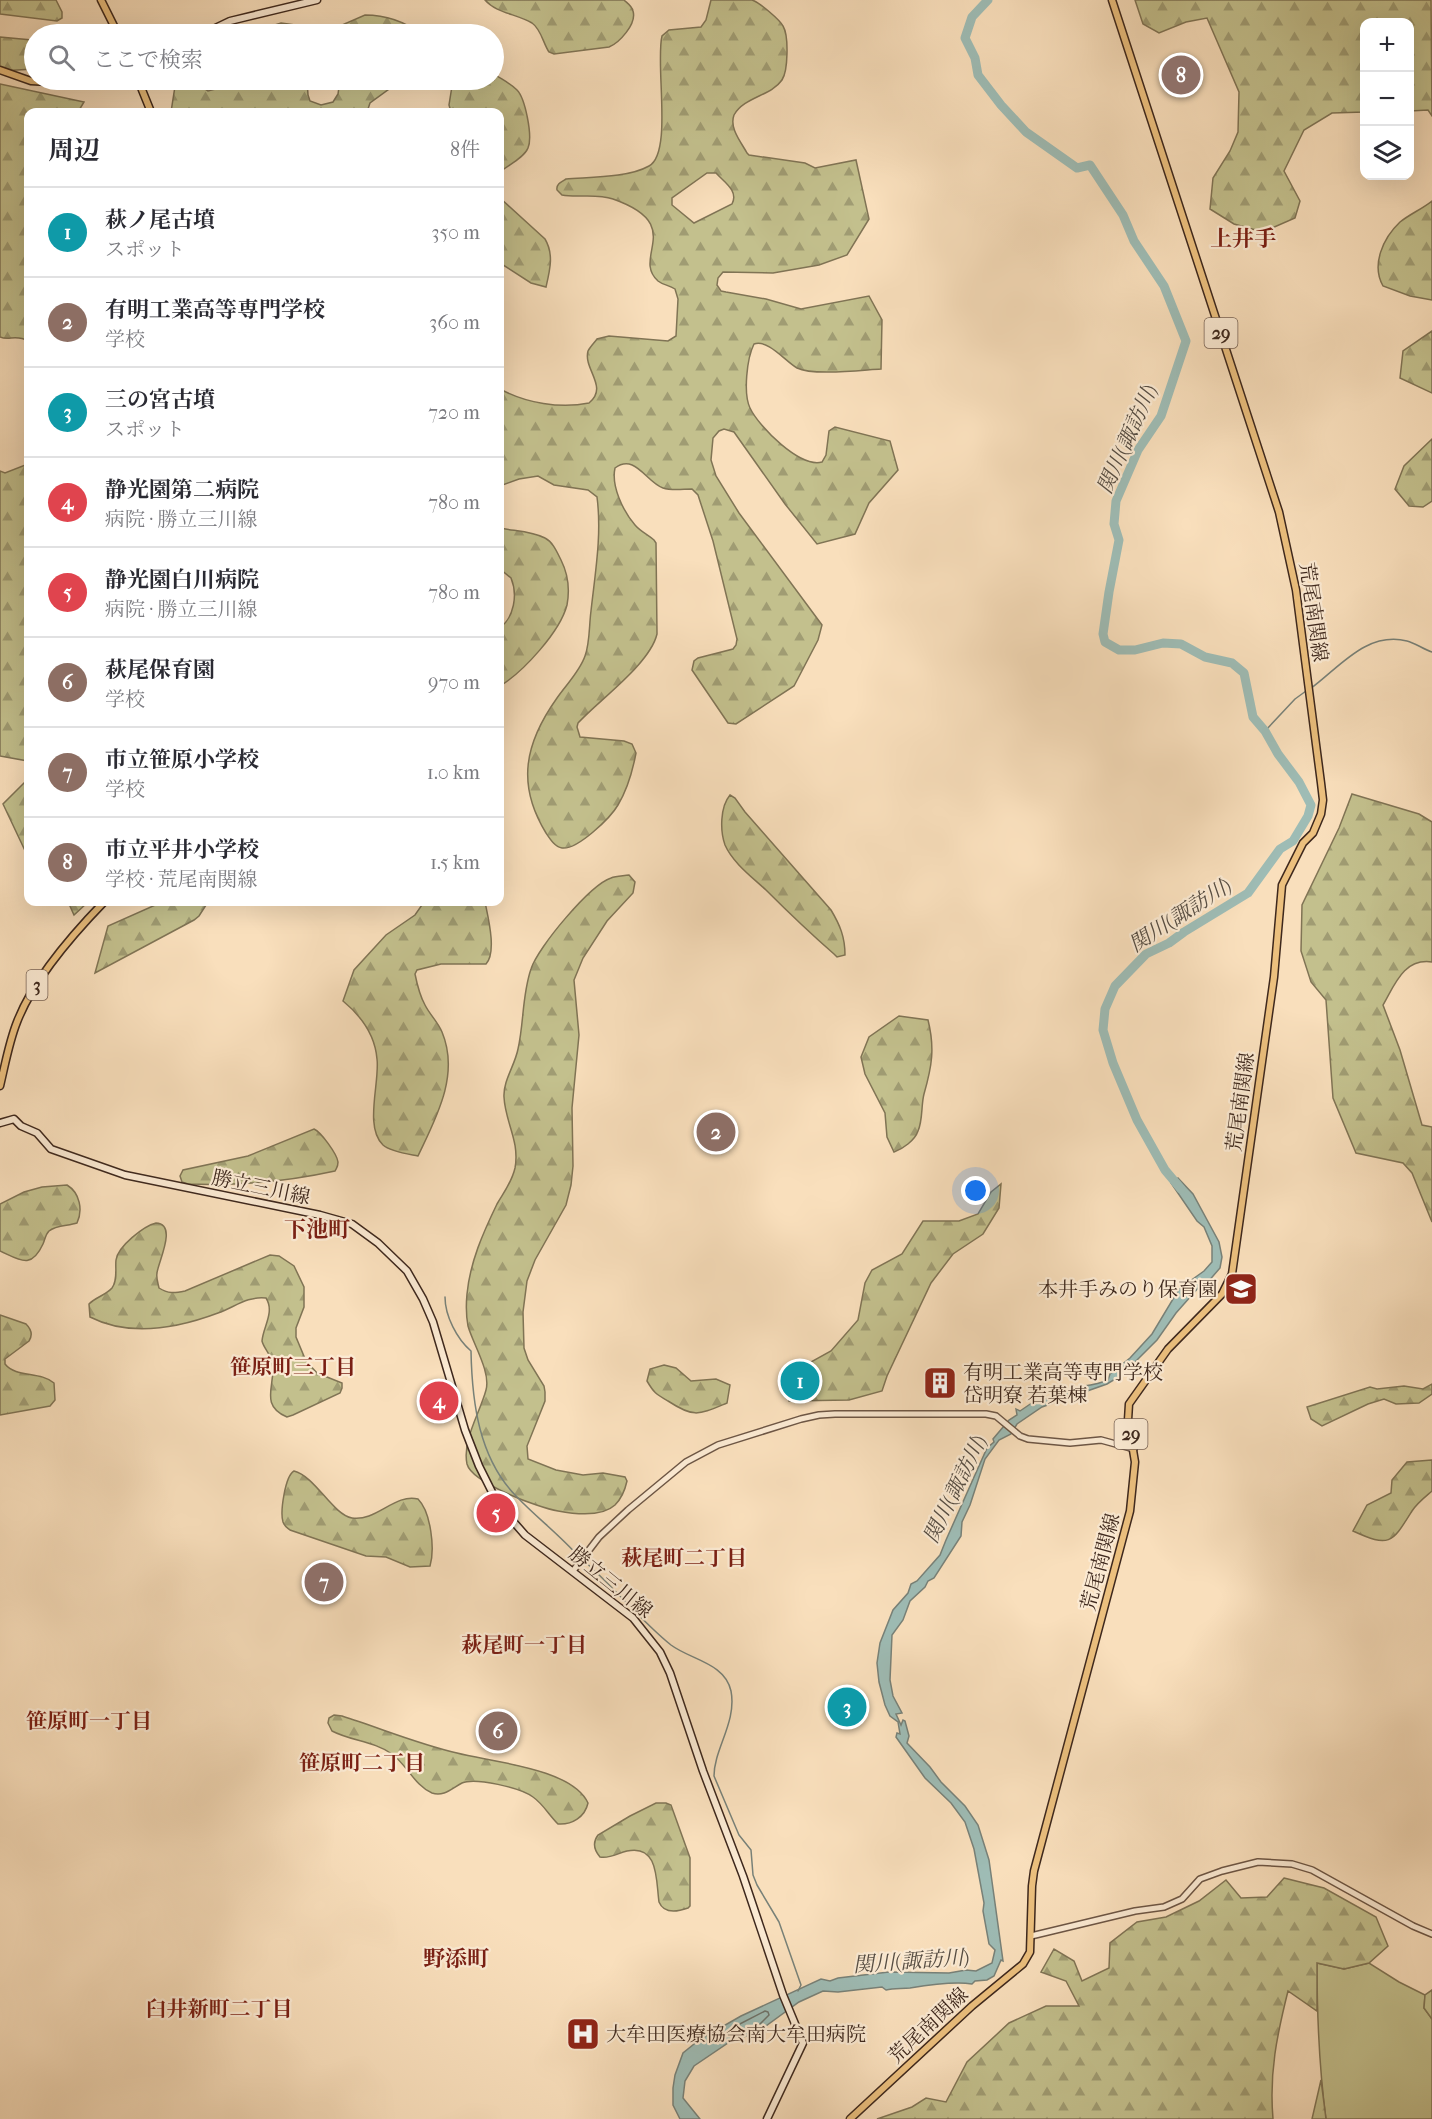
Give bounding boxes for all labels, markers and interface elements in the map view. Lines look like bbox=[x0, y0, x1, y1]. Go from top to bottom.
map controls bbox=[1360, 18, 1414, 180]
button: + bbox=[1360, 18, 1414, 72]
search box bbox=[24, 24, 504, 90]
icon: search bbox=[45, 41, 78, 74]
text: ここで検索 bbox=[93, 47, 203, 73]
pin: 8 bbox=[1162, 52, 1200, 98]
button: − bbox=[1360, 72, 1414, 126]
button: layers bbox=[1360, 126, 1414, 180]
text: 周辺 bbox=[48, 135, 100, 166]
text: 8件 bbox=[450, 138, 480, 161]
text: 萩ノ尾古墳 bbox=[105, 207, 215, 233]
text: 1 bbox=[64, 221, 71, 244]
text: 350 m bbox=[431, 221, 480, 244]
district label: 上井手 bbox=[1210, 226, 1276, 252]
text: スポット bbox=[105, 238, 185, 261]
text: 有明工業高等専門学校 bbox=[105, 297, 325, 323]
text: 2 bbox=[62, 311, 73, 334]
text: 360 m bbox=[429, 311, 480, 334]
road number: 29 bbox=[1204, 318, 1238, 348]
text: 学校 bbox=[105, 328, 145, 351]
water label: 関川(諏訪川) bbox=[1092, 381, 1162, 497]
text: 三の宮古墳 bbox=[105, 387, 215, 413]
text: 3 bbox=[63, 401, 72, 424]
text: 720 m bbox=[428, 401, 480, 424]
text: スポット bbox=[105, 418, 185, 441]
text: 静光園第二病院 bbox=[105, 477, 259, 503]
text: 4 bbox=[62, 491, 73, 514]
text: 780 m bbox=[428, 491, 480, 514]
text: 病院 · 勝立三川線 bbox=[105, 508, 258, 531]
street label: 荒尾南関線 bbox=[1295, 561, 1332, 663]
text: 静光園白川病院 bbox=[105, 567, 259, 593]
text: 5 bbox=[63, 581, 72, 604]
text: 780 m bbox=[428, 581, 480, 604]
text: 病院 · 勝立三川線 bbox=[105, 598, 258, 621]
text: 萩尾保育園 bbox=[105, 657, 215, 683]
text: 6 bbox=[62, 671, 73, 694]
text: 970 m bbox=[428, 671, 480, 694]
text: 学校 bbox=[105, 688, 145, 711]
text: 市立笹原小学校 bbox=[105, 747, 259, 773]
text: 7 bbox=[63, 761, 72, 784]
text: 1.0 km bbox=[427, 761, 480, 784]
text: 学校 bbox=[105, 778, 145, 801]
text: 市立平井小学校 bbox=[105, 837, 259, 863]
text: 8 bbox=[62, 851, 73, 874]
text: 1.5 km bbox=[430, 851, 480, 874]
text: 学校 · 荒尾南関線 bbox=[105, 868, 258, 891]
water label: 関川(諏訪川) bbox=[1125, 873, 1236, 957]
road number: 3 bbox=[26, 970, 48, 1000]
street label: 荒尾南関線 bbox=[1222, 1051, 1259, 1153]
pin: 2 bbox=[696, 1110, 736, 1154]
street label: 勝立三川線 bbox=[210, 1166, 312, 1209]
your location bbox=[961, 1176, 990, 1205]
district label: 下池町 bbox=[284, 1217, 350, 1243]
school or university icon: 本井手みのり保育園 bbox=[1223, 1271, 1259, 1307]
place label: 本井手みのり保育園 bbox=[1038, 1278, 1218, 1301]
district label: 笹原町三丁目 bbox=[230, 1355, 356, 1379]
pin: 1 bbox=[780, 1358, 820, 1404]
place label: 有明工業高等専門学校 岱明寮 若葉棟 bbox=[963, 1361, 1163, 1407]
building icon: 有明工業高等専門学校 岱明寮 若葉棟 bbox=[922, 1365, 958, 1401]
pin: 4 bbox=[420, 1378, 458, 1424]
road number: 29 bbox=[1114, 1419, 1148, 1449]
water label: 関川(諏訪川) bbox=[919, 1431, 991, 1547]
pin: 5 bbox=[476, 1490, 516, 1536]
street label: 荒尾南関線 bbox=[1076, 1511, 1125, 1613]
street label: 勝立三川線 bbox=[565, 1542, 657, 1623]
district label: 萩尾町二丁目 bbox=[621, 1546, 747, 1570]
pin: 7 bbox=[304, 1560, 344, 1604]
district label: 萩尾町一丁目 bbox=[461, 1633, 587, 1657]
pin: 3 bbox=[828, 1684, 866, 1730]
pin: 6 bbox=[478, 1708, 518, 1754]
district label: 笹原町一丁目 bbox=[26, 1709, 152, 1733]
district label: 笹原町二丁目 bbox=[299, 1751, 425, 1775]
water label: 関川(諏訪川) bbox=[852, 1945, 970, 1977]
district label: 野添町 bbox=[423, 1946, 489, 1972]
street label: 荒尾南関線 bbox=[884, 1983, 973, 2068]
district label: 臼井新町二丁目 bbox=[146, 1997, 293, 2021]
hospital icon: 大牟田医療協会南大牟田病院 bbox=[565, 2016, 601, 2052]
place label: 大牟田医療協会南大牟田病院 bbox=[606, 2023, 866, 2046]

